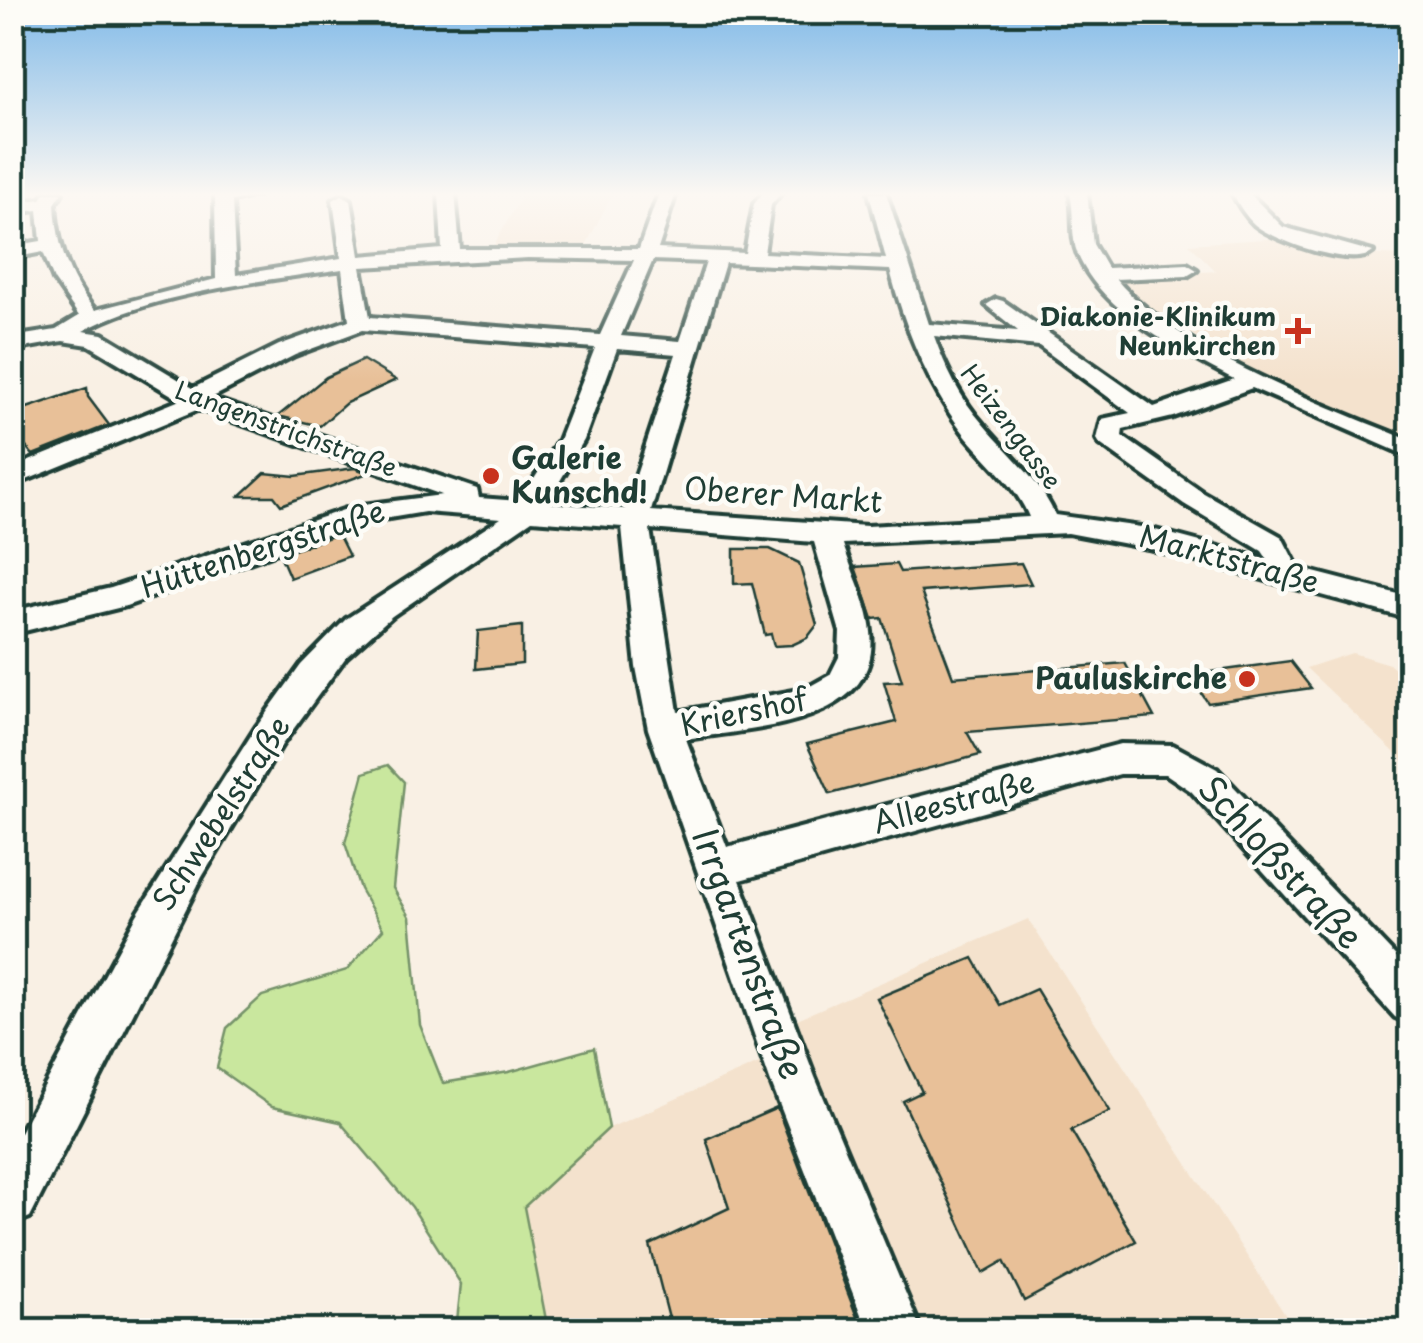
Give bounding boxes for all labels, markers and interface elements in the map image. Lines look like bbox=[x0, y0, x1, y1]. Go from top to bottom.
place label: Diakonie-Klinikum Neunkirchen bbox=[1039, 297, 1276, 364]
marker: Diakonie-Klinikum Neunkirchen bbox=[1285, 318, 1311, 344]
street label: Heizengasse bbox=[952, 356, 1072, 497]
street label: Langenstrichstraße bbox=[170, 370, 403, 486]
place label: Galerie Kunschd! bbox=[511, 434, 648, 513]
street label: Oberer Markt bbox=[682, 464, 884, 523]
marker: Galerie Kunschd! bbox=[480, 465, 502, 487]
street label: Hüttenbergstraße bbox=[134, 487, 390, 608]
street label: Marktstraße bbox=[1135, 512, 1325, 603]
place label: Pauluskirche bbox=[1035, 654, 1227, 699]
marker: Pauluskirche bbox=[1236, 668, 1258, 690]
street label: Kriershof bbox=[676, 675, 813, 746]
street label: Schwebelstraße bbox=[140, 706, 300, 919]
street label: Alleestraße bbox=[868, 757, 1039, 844]
street label: Schloßstraße bbox=[1187, 762, 1377, 960]
street label: Irrgartenstraße bbox=[680, 820, 820, 1086]

